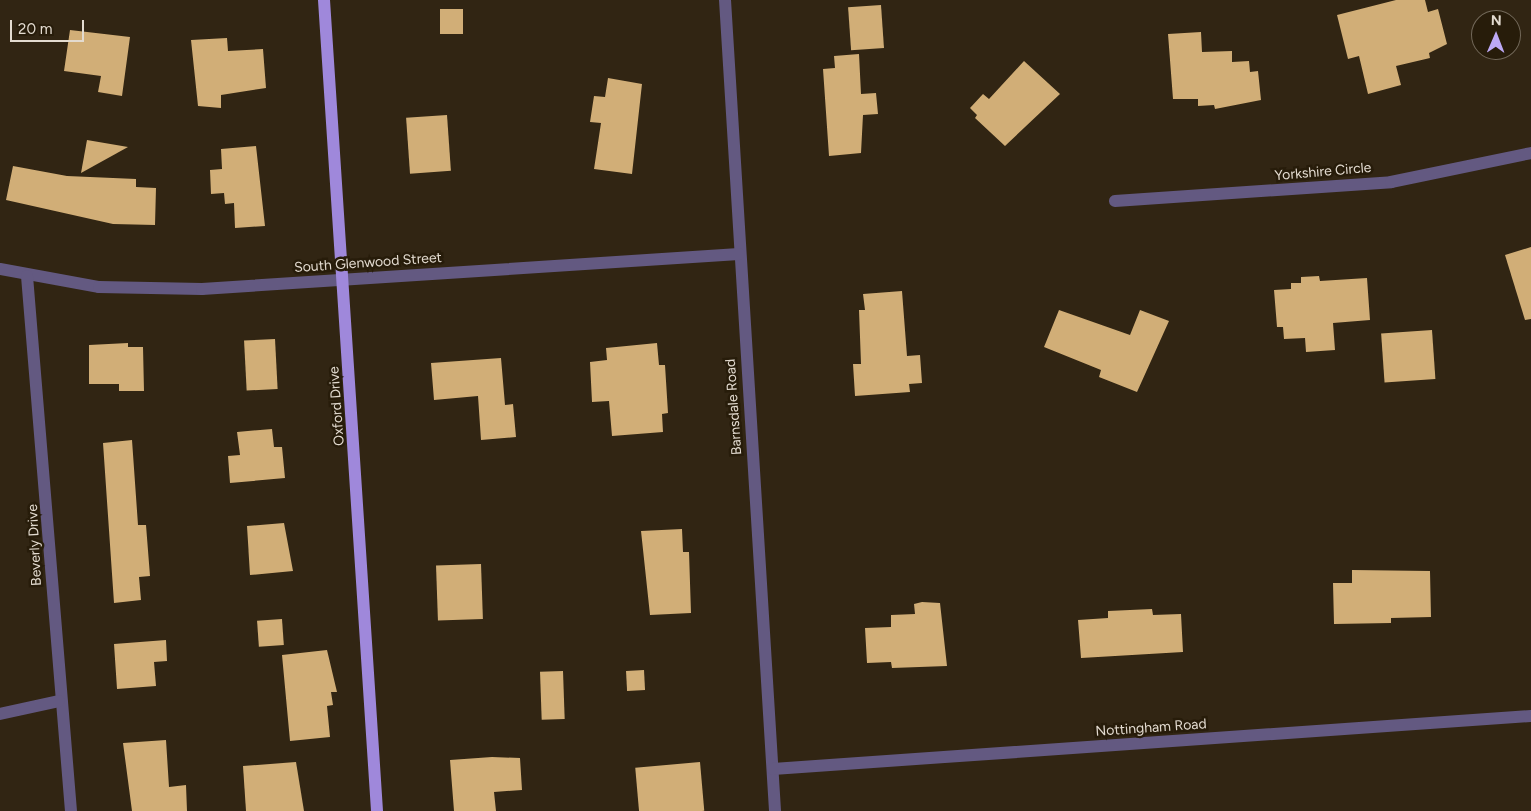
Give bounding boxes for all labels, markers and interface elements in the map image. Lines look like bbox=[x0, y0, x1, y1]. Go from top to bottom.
scale bar bbox=[12, 10, 86, 42]
north arrow bbox=[1471, 10, 1521, 60]
text: N bbox=[1491, 12, 1502, 29]
text: 20 m bbox=[18, 20, 52, 38]
street label: Yorkshire Circle bbox=[1274, 159, 1372, 185]
street label: South Glenwood Street bbox=[294, 249, 442, 277]
street label: Barnsdale Road bbox=[722, 358, 746, 456]
street label: Oxford Drive bbox=[326, 366, 348, 446]
street label: Beverly Drive bbox=[24, 504, 46, 586]
street label: Nottingham Road bbox=[1095, 716, 1207, 740]

